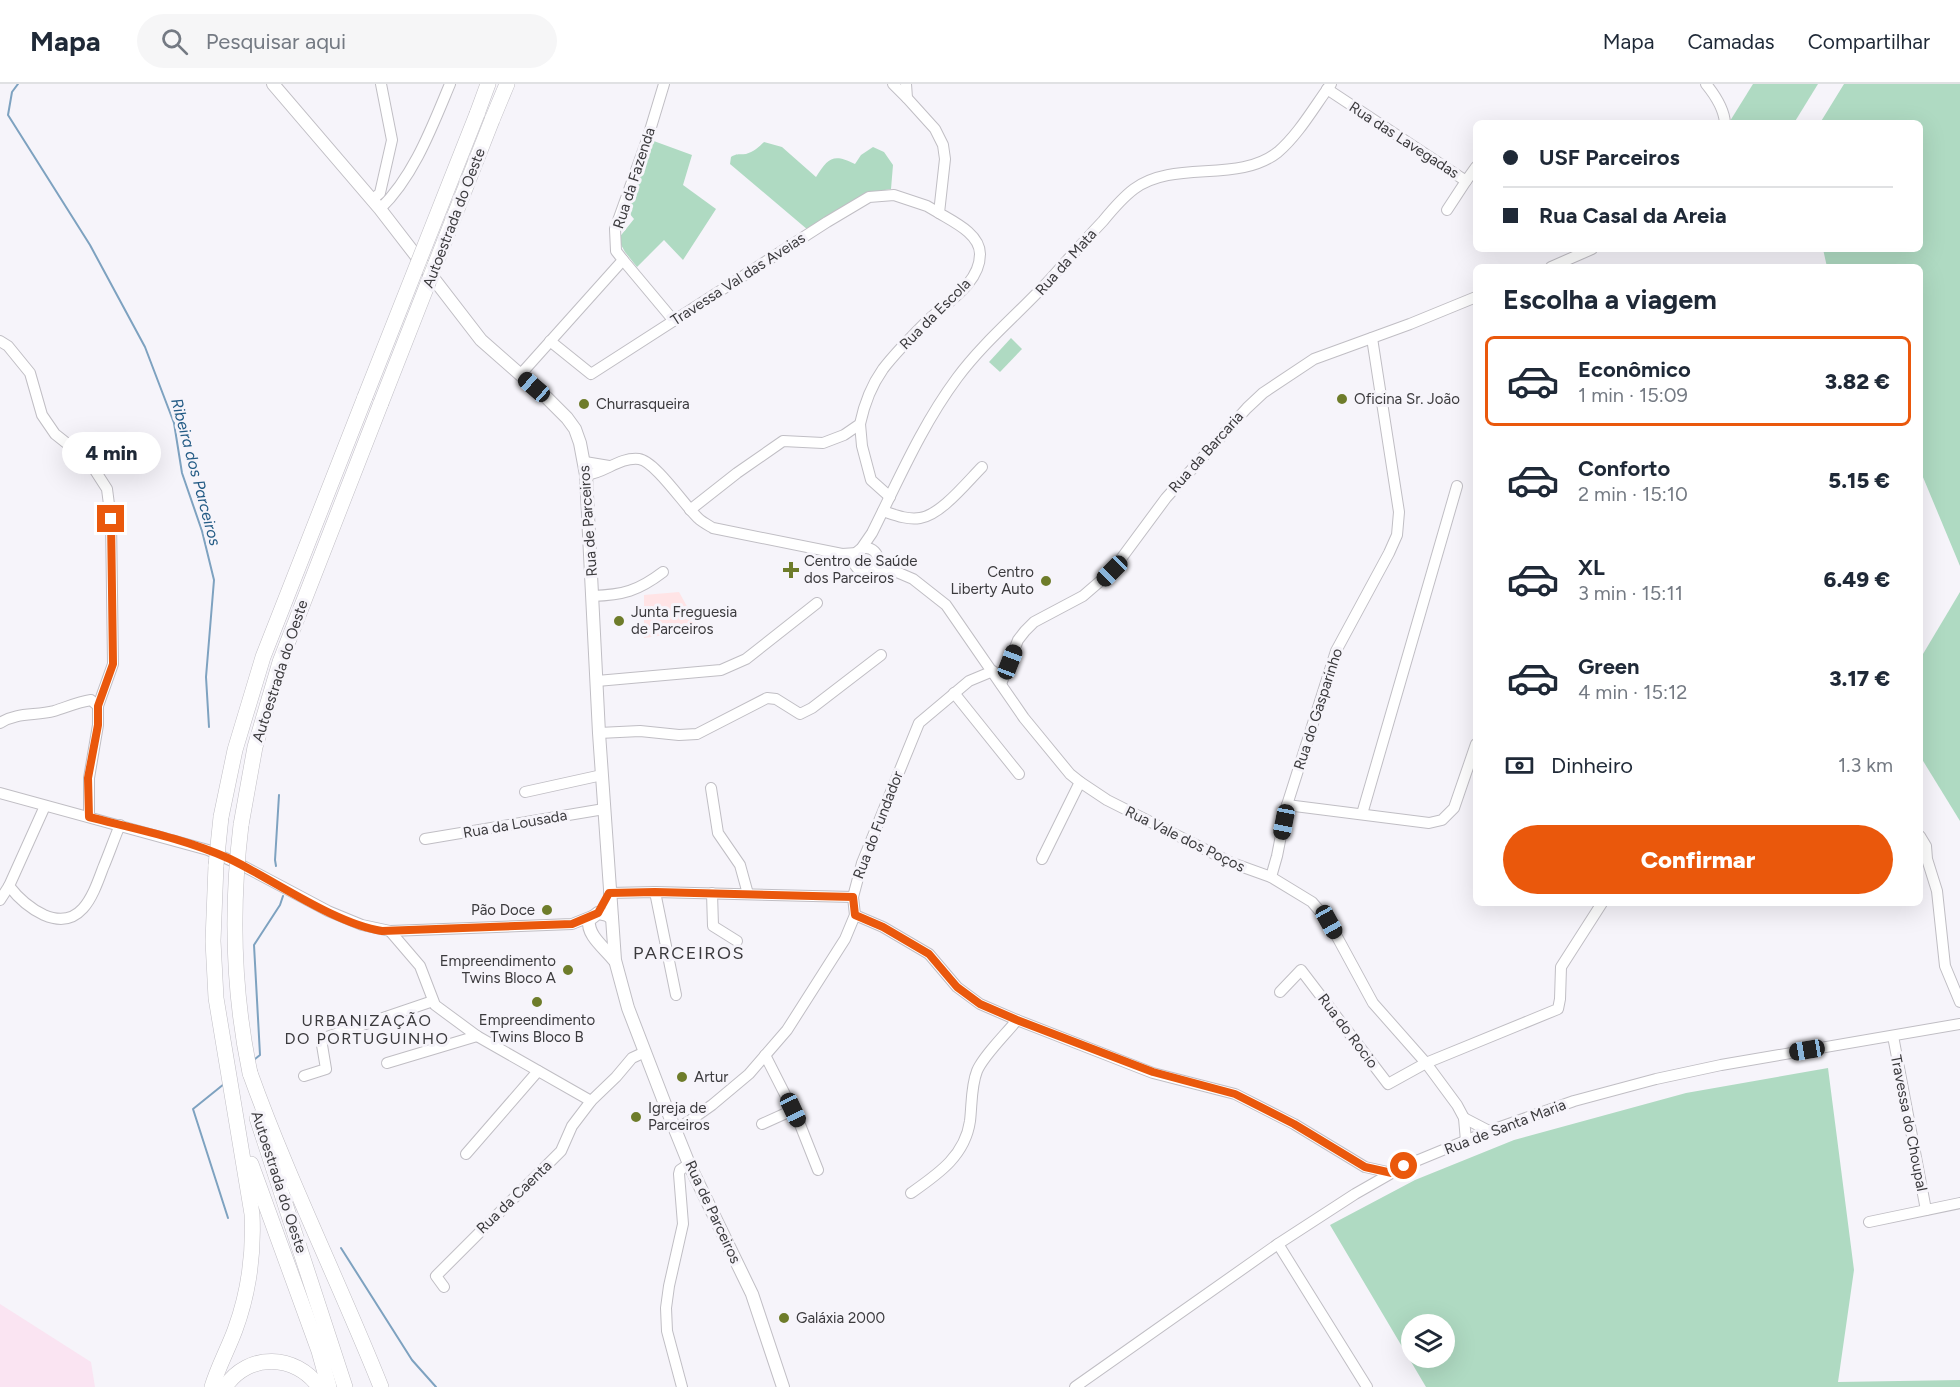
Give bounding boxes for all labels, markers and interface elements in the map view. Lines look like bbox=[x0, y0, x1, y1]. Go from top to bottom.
search box bbox=[137, 14, 557, 68]
text: Mapa bbox=[30, 24, 101, 58]
icon: search bbox=[158, 25, 191, 58]
text: Pesquisar aqui bbox=[206, 28, 346, 55]
text: Mapa bbox=[1603, 29, 1654, 54]
text: Camadas bbox=[1687, 29, 1775, 54]
text: Compartilhar bbox=[1808, 29, 1930, 54]
street label: Rua das Lavegadas bbox=[1346, 98, 1462, 182]
street label: Rua da Fazenda bbox=[609, 125, 659, 231]
text: USF Parceiros bbox=[1539, 144, 1680, 171]
street label: Autoestrada do Oeste bbox=[419, 145, 489, 291]
text: Rua Casal da Areia bbox=[1539, 202, 1727, 229]
street label: Rua da Mata bbox=[1032, 225, 1100, 299]
street label: Travessa Val das Aveias bbox=[667, 229, 809, 329]
street label: Rua da Escola bbox=[896, 275, 974, 353]
text: Escolha a viagem bbox=[1503, 283, 1717, 316]
icon: car bbox=[1506, 354, 1560, 408]
text: Econômico bbox=[1578, 356, 1691, 383]
car bbox=[515, 368, 553, 406]
text: 3.82 € bbox=[1825, 368, 1890, 395]
text: 1 min · 15:09 bbox=[1578, 383, 1688, 407]
place label: Oficina Sr. João bbox=[1354, 390, 1460, 408]
marker: Oficina Sr. João bbox=[1335, 392, 1349, 406]
place label: Churrasqueira bbox=[596, 395, 690, 413]
water label: Ribeira dos Parceiros bbox=[167, 396, 225, 548]
marker: Churrasqueira bbox=[577, 397, 591, 411]
street label: Rua da Barcaria bbox=[1165, 408, 1247, 496]
callout: 4 min bbox=[62, 432, 160, 474]
text: 4 min bbox=[85, 441, 138, 465]
icon: car bbox=[1506, 453, 1560, 507]
text: Conforto bbox=[1578, 455, 1670, 482]
street label: Rua de Parceiros bbox=[575, 465, 601, 577]
text: 5.15 € bbox=[1828, 467, 1890, 494]
text: 2 min · 15:10 bbox=[1578, 482, 1688, 506]
route end bbox=[97, 505, 124, 532]
place label: Centro de Saúde dos Parceiros bbox=[804, 552, 917, 587]
car bbox=[1093, 552, 1131, 590]
icon: car bbox=[1506, 552, 1560, 606]
text: XL bbox=[1578, 554, 1605, 581]
marker: Centro de Saúde dos Parceiros bbox=[782, 561, 800, 579]
place label: Centro Liberty Auto bbox=[951, 563, 1034, 598]
text: 6.49 € bbox=[1824, 566, 1890, 593]
marker: Centro Liberty Auto bbox=[1039, 574, 1053, 588]
text: 3 min · 15:11 bbox=[1578, 581, 1683, 605]
street label: Autoestrada do Oeste bbox=[249, 598, 311, 744]
place label: Junta Freguesia de Parceiros bbox=[631, 603, 737, 638]
marker: Junta Freguesia de Parceiros bbox=[612, 614, 626, 628]
car bbox=[995, 642, 1025, 682]
street label: Rua do Gasparinho bbox=[1290, 646, 1346, 772]
icon: car bbox=[1506, 651, 1560, 705]
text: Green bbox=[1578, 653, 1640, 680]
text: 3.17 € bbox=[1829, 665, 1890, 692]
text: 4 min · 15:12 bbox=[1578, 680, 1687, 704]
icon: cash bbox=[1503, 749, 1536, 782]
text: Dinheiro bbox=[1551, 752, 1633, 779]
text: 1.3 km bbox=[1838, 753, 1893, 777]
street label: Rua do Fundador bbox=[849, 769, 907, 881]
street label: Rua Vale dos Poços bbox=[1122, 802, 1248, 876]
car bbox=[1272, 803, 1296, 841]
street label: Rua da Lousada bbox=[462, 806, 568, 842]
button: Confirmar bbox=[1503, 825, 1893, 894]
place label: Pão Doce bbox=[471, 901, 535, 919]
car bbox=[1312, 902, 1346, 942]
marker: Pão Doce bbox=[540, 903, 554, 917]
district label: PARCEIROS bbox=[633, 942, 745, 964]
place label: Empreendimento Twins Bloco A bbox=[440, 952, 556, 987]
marker: Empreendimento Twins Bloco A bbox=[561, 963, 575, 977]
street label: Rua do Rocio bbox=[1314, 990, 1382, 1072]
marker: Empreendimento Twins Bloco B bbox=[530, 995, 544, 1009]
district label: URBANIZAÇÃO DO PORTUGUINHO bbox=[285, 1011, 449, 1048]
place label: Empreendimento Twins Bloco B bbox=[479, 1011, 595, 1046]
car bbox=[1788, 1038, 1826, 1062]
street label: Travessa do Choupal bbox=[1887, 1053, 1931, 1193]
place label: Artur bbox=[694, 1068, 728, 1086]
marker: Artur bbox=[675, 1070, 689, 1084]
car bbox=[777, 1090, 809, 1130]
street label: Rua de Santa Maria bbox=[1442, 1096, 1568, 1158]
place label: Igreja de Parceiros bbox=[648, 1099, 710, 1134]
street label: Autoestrada do Oeste bbox=[248, 1109, 310, 1255]
marker: Igreja de Parceiros bbox=[629, 1110, 643, 1124]
route start bbox=[1390, 1152, 1417, 1179]
street label: Rua da Caenta bbox=[473, 1157, 555, 1237]
street label: Rua de Parceiros bbox=[681, 1158, 745, 1266]
place label: Galáxia 2000 bbox=[796, 1309, 885, 1327]
marker: Galáxia 2000 bbox=[777, 1311, 791, 1325]
map controls bbox=[1401, 1314, 1455, 1368]
button: layers bbox=[1401, 1314, 1455, 1368]

